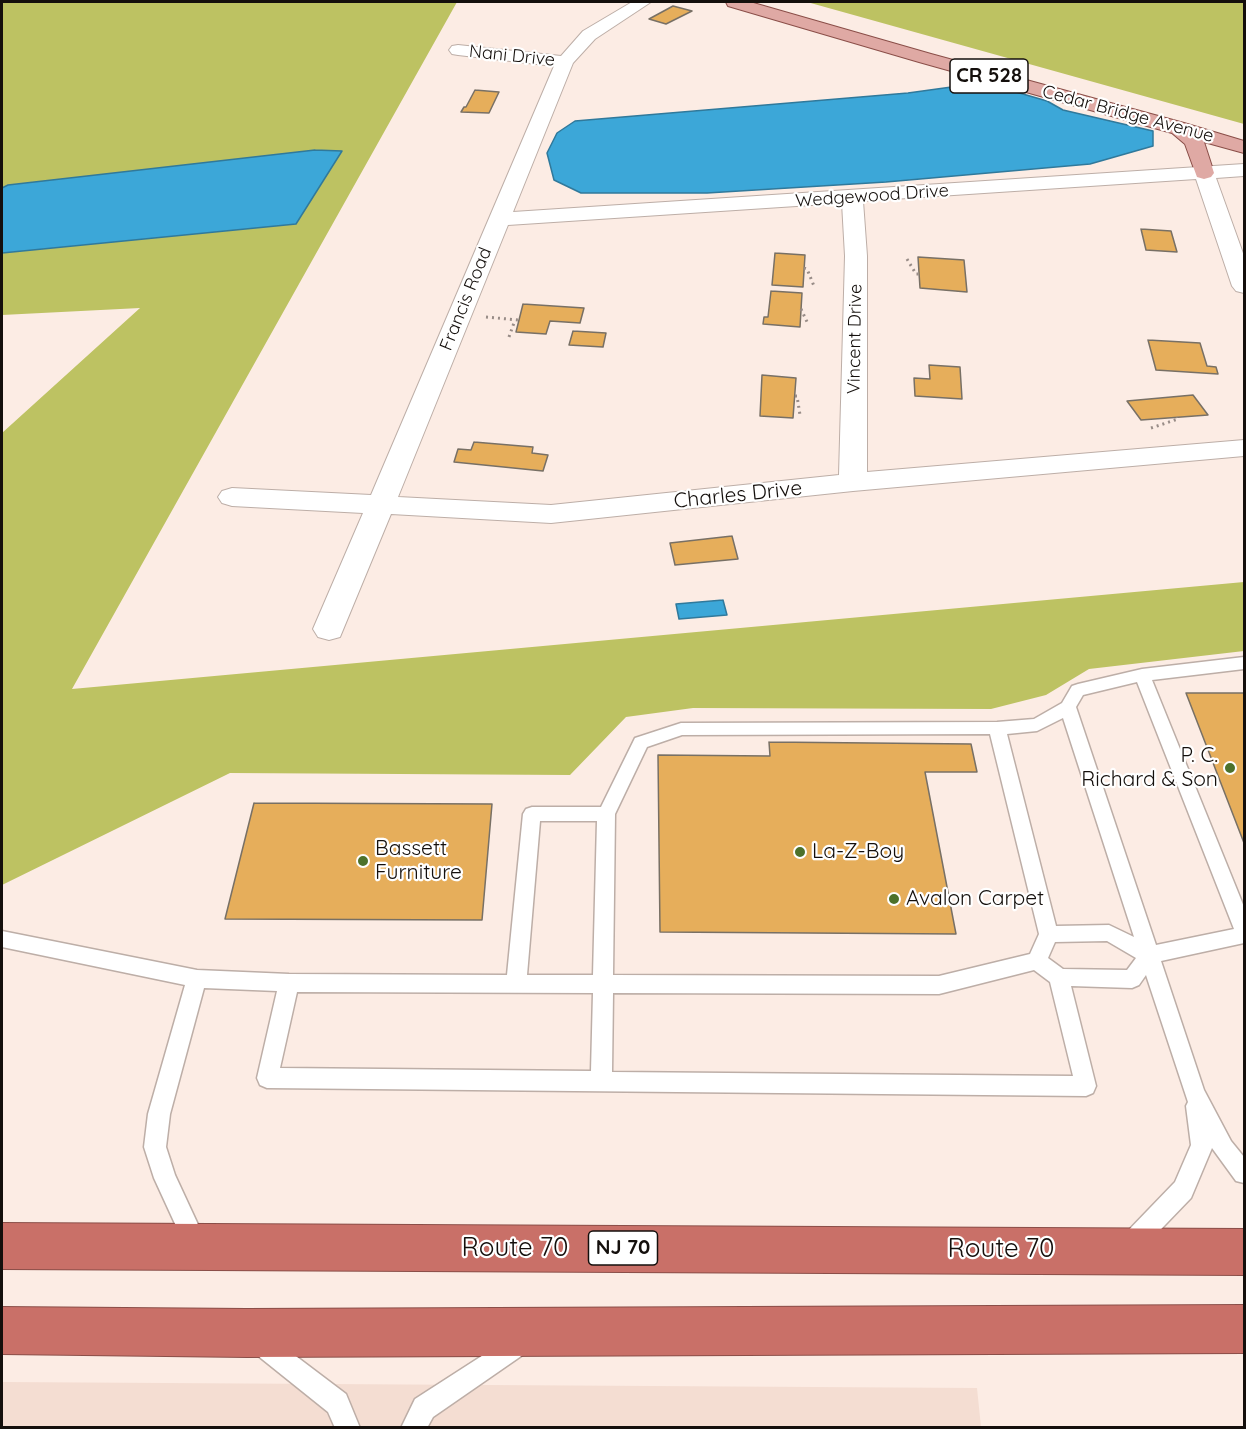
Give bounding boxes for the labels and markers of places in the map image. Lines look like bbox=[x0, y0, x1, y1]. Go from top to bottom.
place label: P. C. Richard & Son bbox=[1081, 743, 1218, 793]
marker: P. C. Richard & Son bbox=[1223, 761, 1237, 775]
place label: Bassett Furniture bbox=[375, 836, 462, 886]
place label: La-Z-Boy bbox=[812, 839, 904, 865]
marker: La-Z-Boy bbox=[793, 845, 807, 859]
marker: Bassett Furniture bbox=[356, 854, 370, 868]
place label: Avalon Carpet bbox=[906, 886, 1044, 912]
marker: Avalon Carpet bbox=[887, 892, 901, 906]

